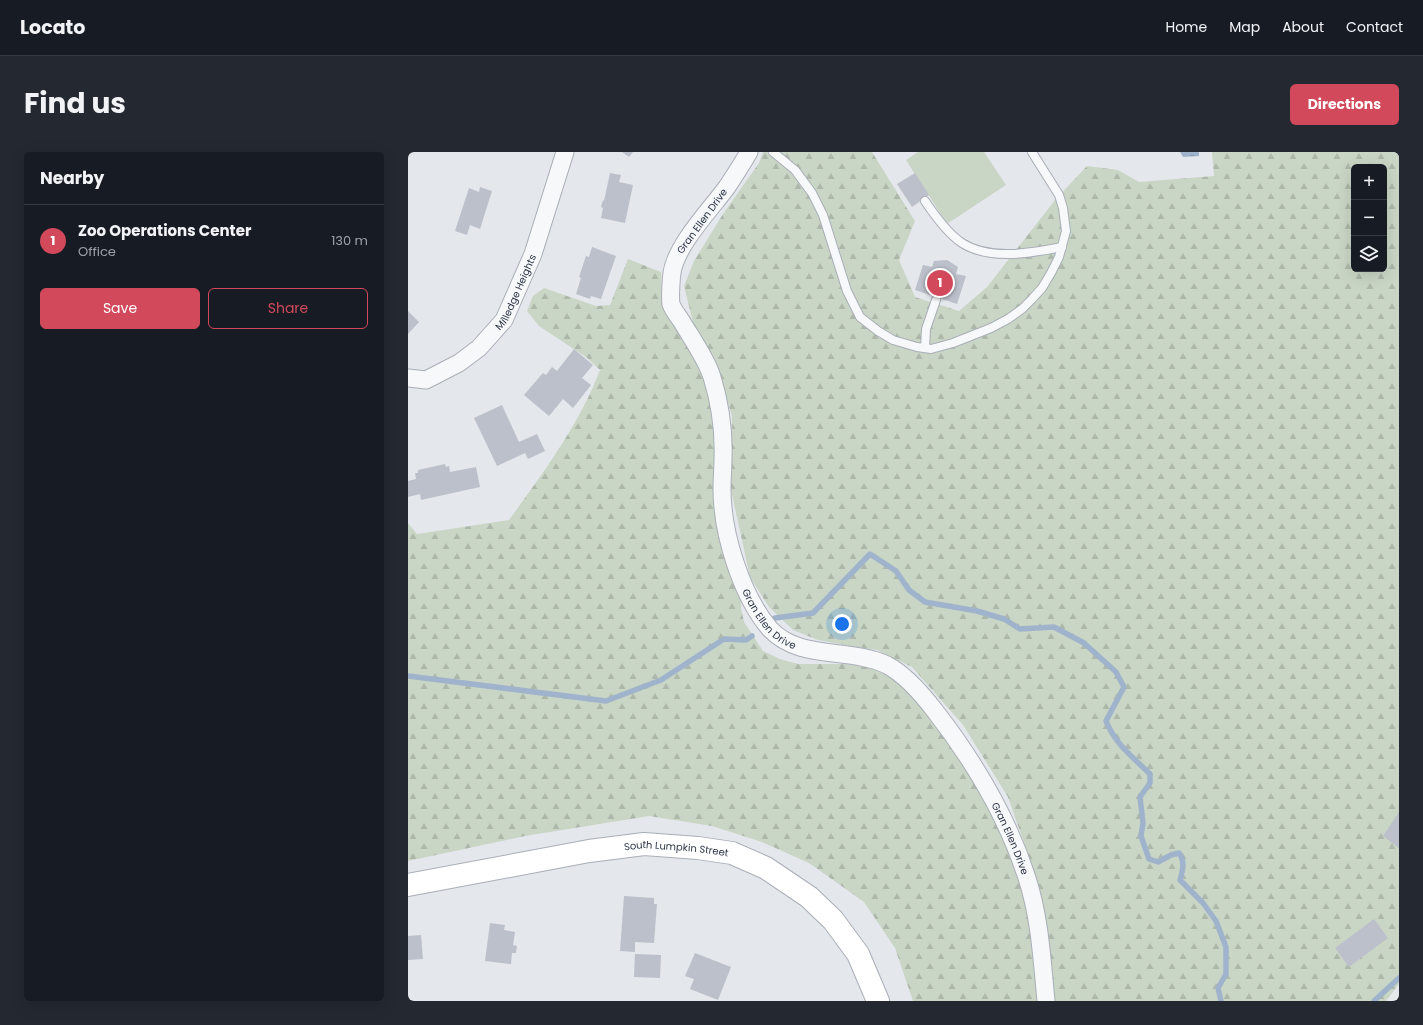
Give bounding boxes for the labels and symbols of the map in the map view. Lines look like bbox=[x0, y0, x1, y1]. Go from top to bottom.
street label: Gran Ellen Drive bbox=[673, 185, 731, 257]
street label: Milledge Heights bbox=[491, 252, 540, 333]
pin: 1 bbox=[927, 268, 953, 298]
street label: Gran Ellen Drive bbox=[739, 586, 799, 653]
your location bbox=[832, 614, 852, 634]
street label: Gran Ellen Drive bbox=[988, 799, 1033, 877]
street label: South Lumpkin Street bbox=[623, 836, 730, 860]

